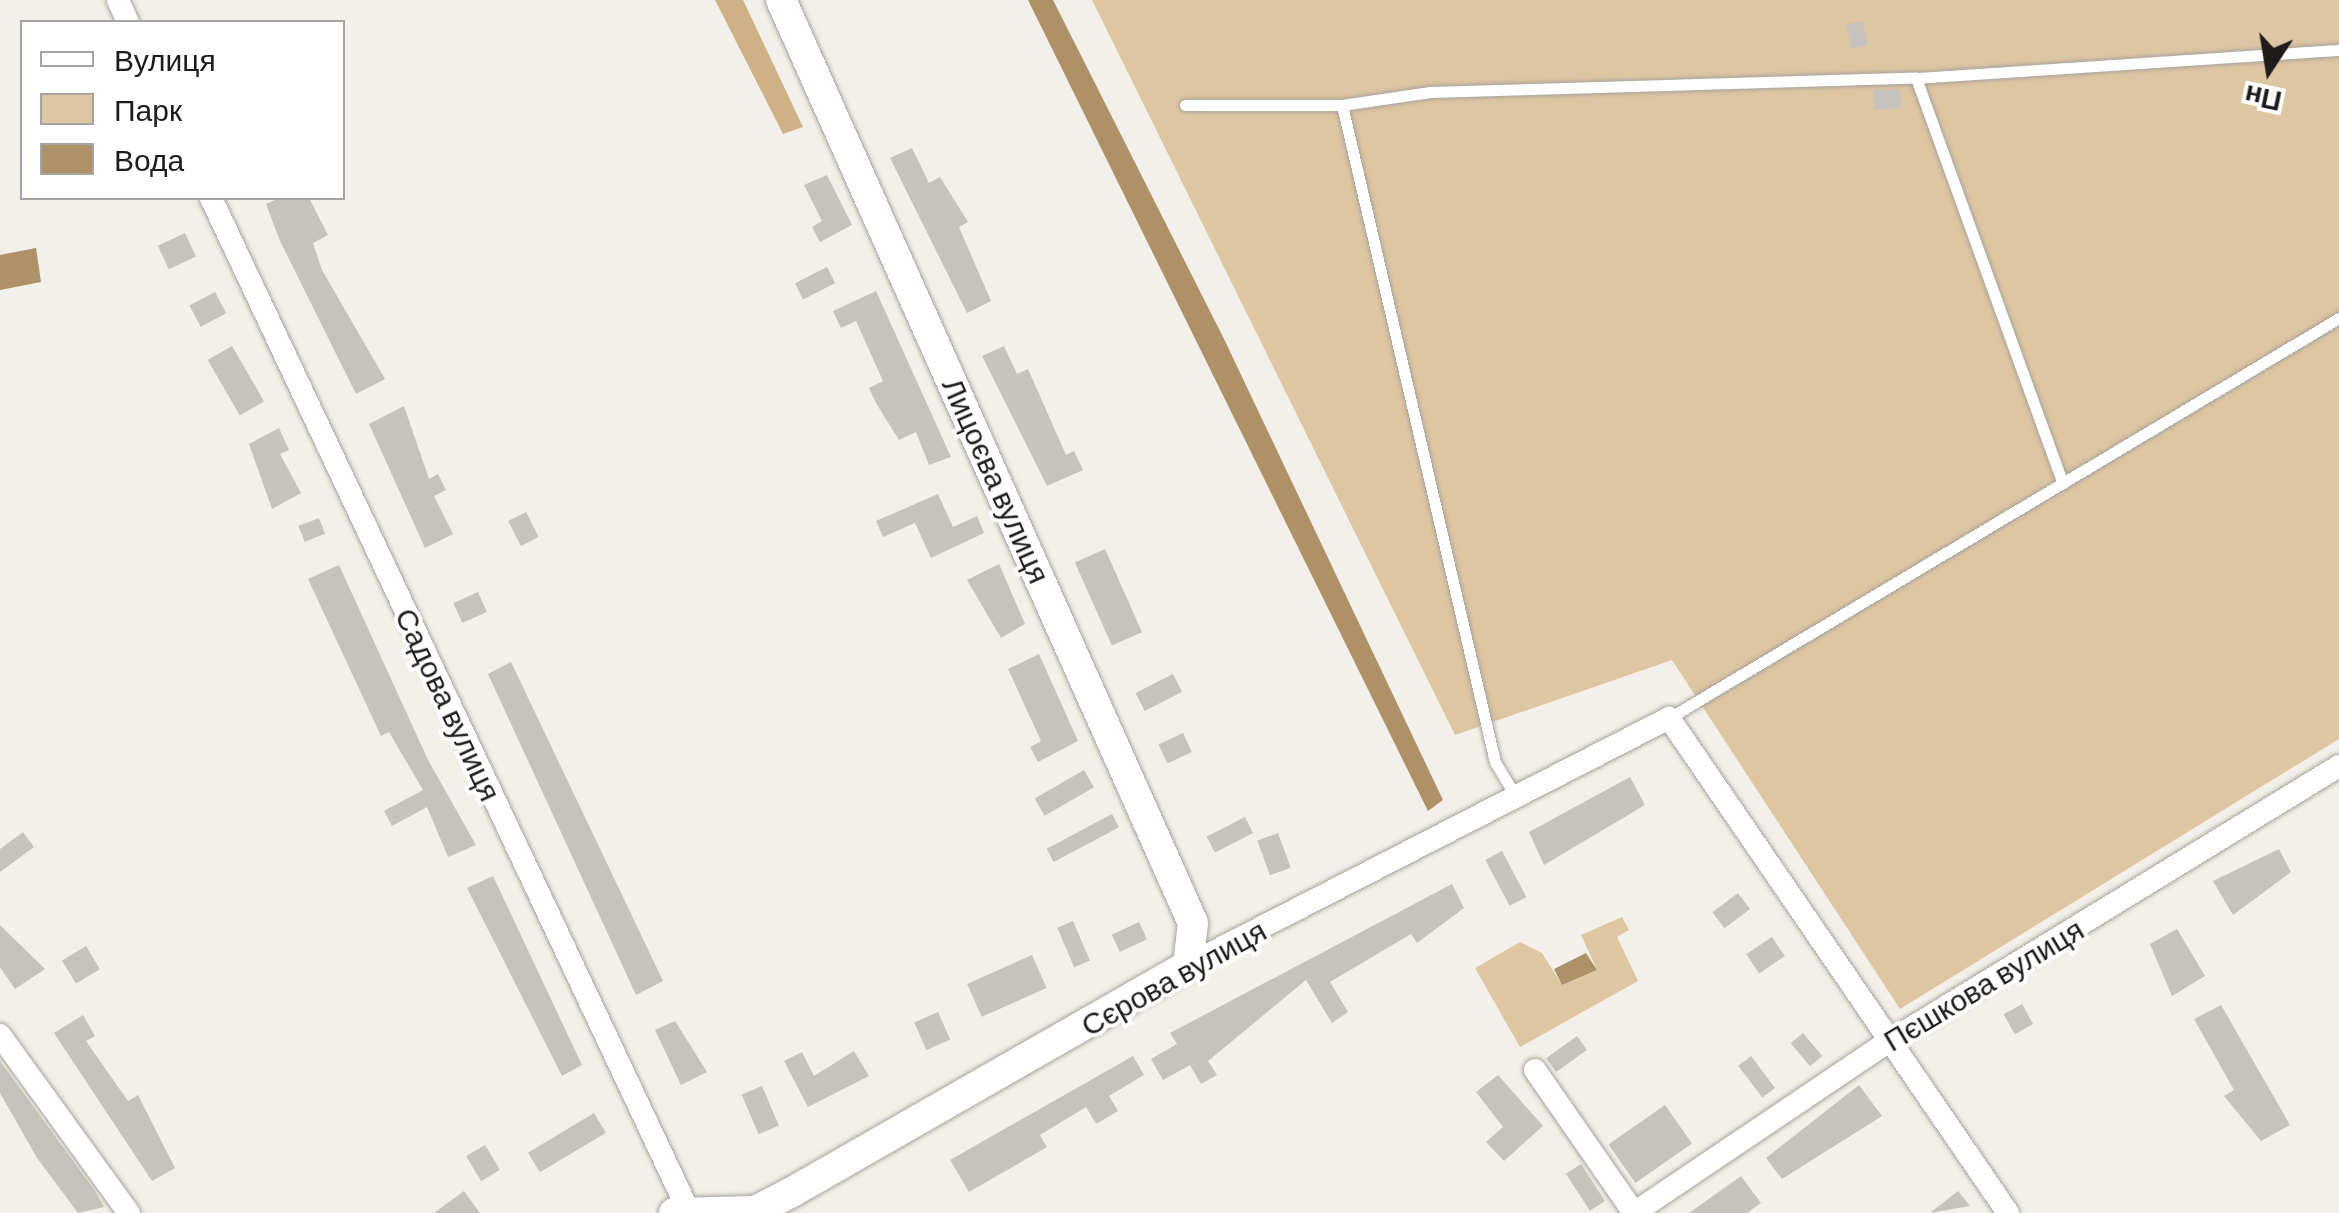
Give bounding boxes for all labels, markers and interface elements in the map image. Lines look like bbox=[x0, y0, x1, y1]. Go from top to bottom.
legend bbox=[20, 20, 345, 200]
north arrow bbox=[2219, 20, 2319, 120]
text: Вулиця bbox=[114, 41, 216, 77]
text: Пн bbox=[2241, 79, 2284, 120]
text: Парк bbox=[114, 91, 182, 127]
text: Вода bbox=[114, 141, 184, 177]
street label: Лицоєва вулиця bbox=[936, 372, 1058, 588]
street label: Садова вулиця bbox=[389, 602, 509, 806]
street label: Пєшкова вулиця bbox=[1877, 910, 2089, 1058]
street label: Сєрова вулиця bbox=[1074, 911, 1272, 1043]

